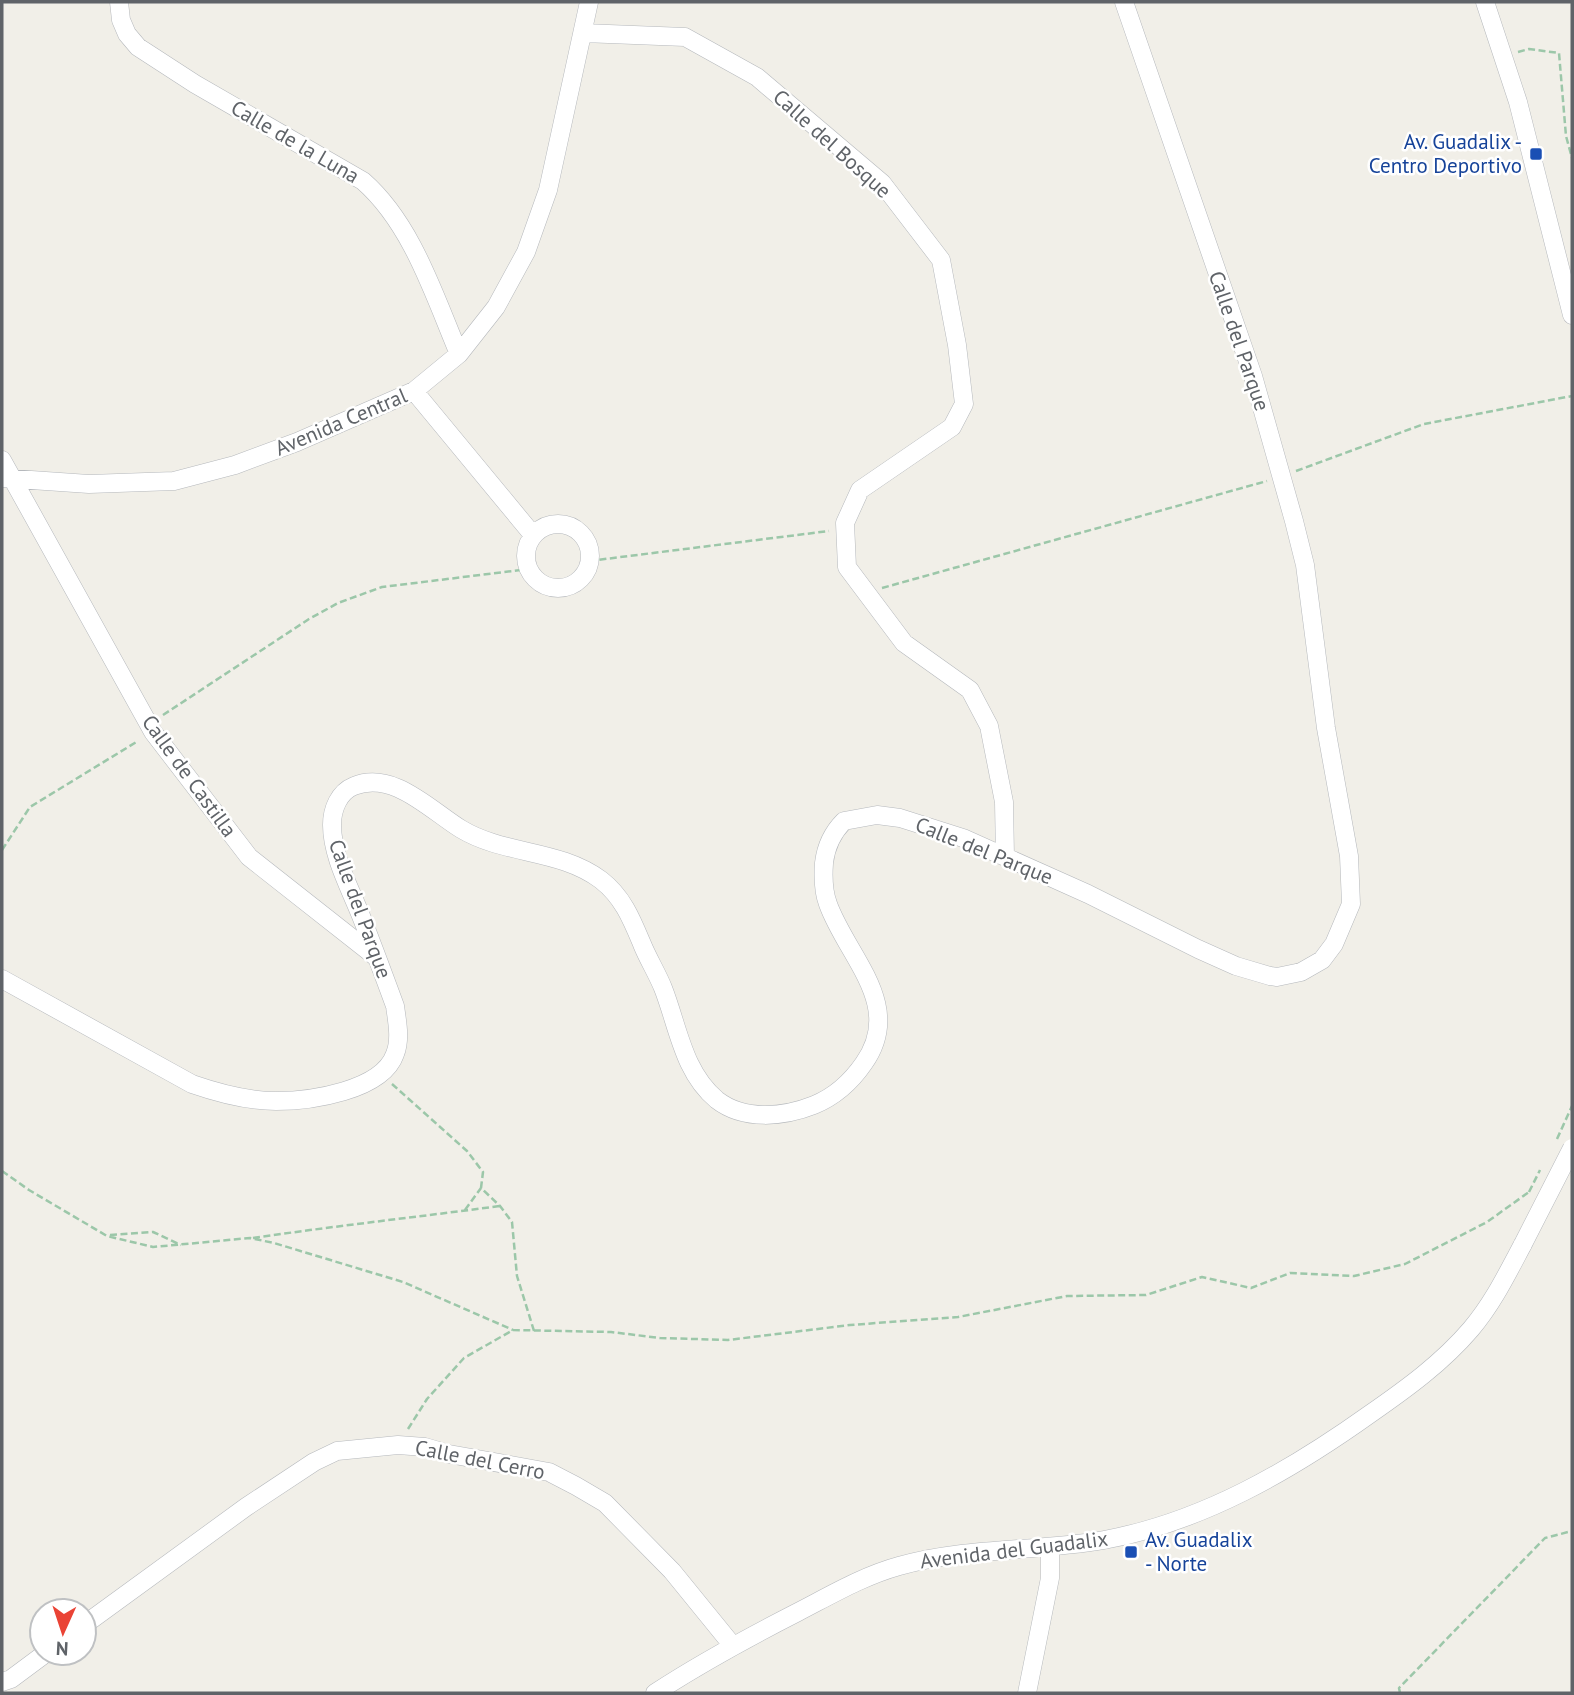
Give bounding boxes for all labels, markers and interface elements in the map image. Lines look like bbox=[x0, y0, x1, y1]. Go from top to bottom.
street label: Calle del Bosque bbox=[768, 83, 897, 204]
street label: Calle de la Luna bbox=[226, 94, 364, 189]
place label: Av. Guadalix - Centro Deportivo bbox=[1369, 128, 1522, 179]
marker: Av. Guadalix - Centro Deportivo bbox=[1528, 146, 1544, 162]
street label: Calle del Parque bbox=[1203, 267, 1276, 414]
street label: Avenida Central bbox=[271, 382, 411, 461]
street label: Calle de Castilla bbox=[136, 709, 243, 842]
street label: Calle del Parque bbox=[911, 811, 1057, 890]
street label: Calle del Parque bbox=[323, 836, 398, 982]
street label: Calle del Cerro bbox=[413, 1434, 547, 1485]
street label: Avenida del Guadalix bbox=[918, 1525, 1110, 1574]
place label: Av. Guadalix - Norte bbox=[1145, 1526, 1253, 1577]
marker: Av. Guadalix - Norte bbox=[1123, 1544, 1139, 1560]
north arrow bbox=[28, 1597, 98, 1667]
text: N bbox=[55, 1637, 69, 1661]

